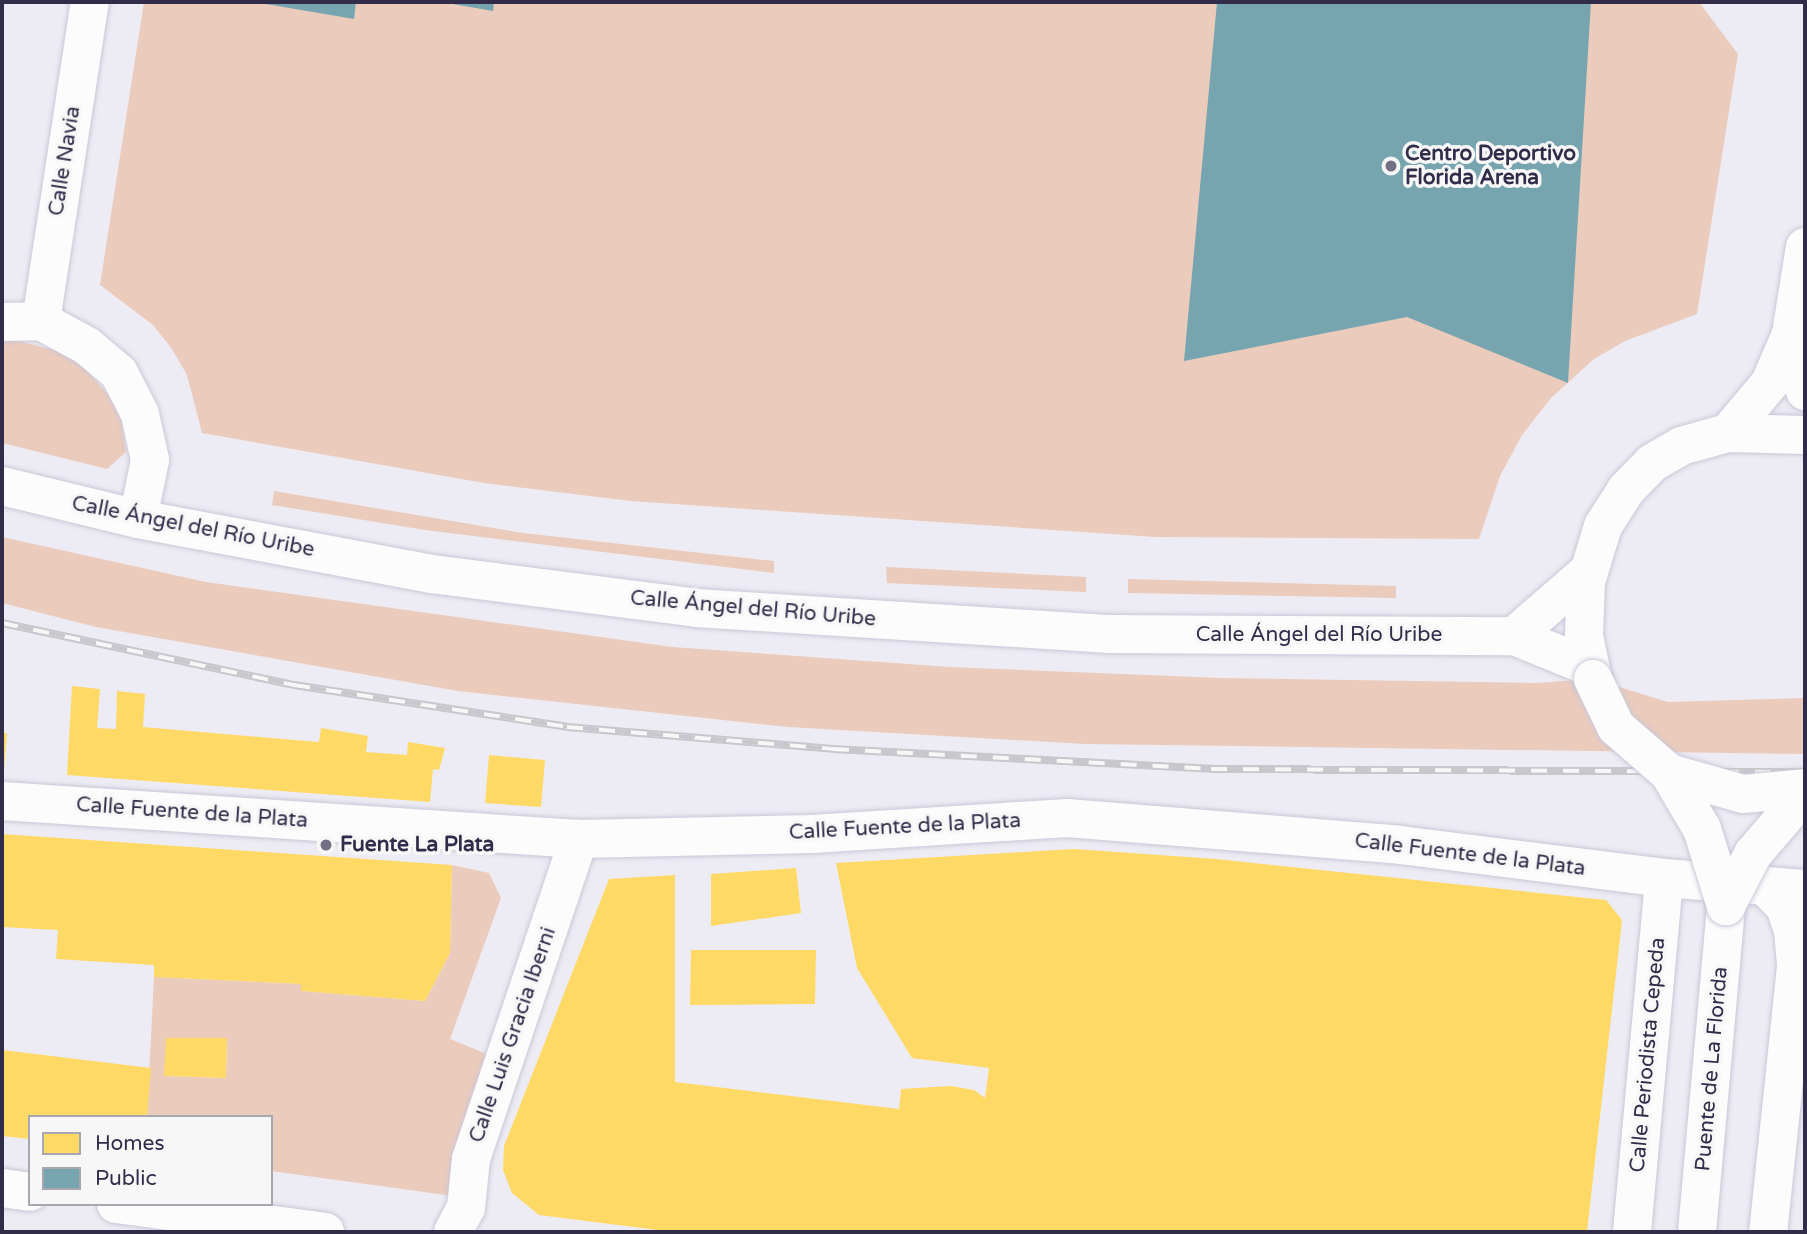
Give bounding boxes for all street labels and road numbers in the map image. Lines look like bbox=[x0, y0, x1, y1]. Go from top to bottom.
street label: Calle Navia bbox=[44, 104, 86, 218]
street label: Calle Ángel del Río Uribe bbox=[70, 491, 316, 563]
street label: Calle Ángel del Río Uribe bbox=[629, 586, 877, 632]
street label: Calle Ángel del Río Uribe bbox=[1196, 622, 1442, 648]
street label: Calle Fuente de la Plata bbox=[75, 792, 309, 834]
street label: Calle Fuente de la Plata bbox=[788, 808, 1022, 846]
street label: Calle Fuente de la Plata bbox=[1353, 828, 1587, 882]
street label: Calle Luis Gracia Iberni bbox=[464, 924, 562, 1146]
street label: Calle Periodista Cepeda bbox=[1625, 936, 1671, 1174]
street label: Puente de La Florida bbox=[1691, 966, 1733, 1172]

